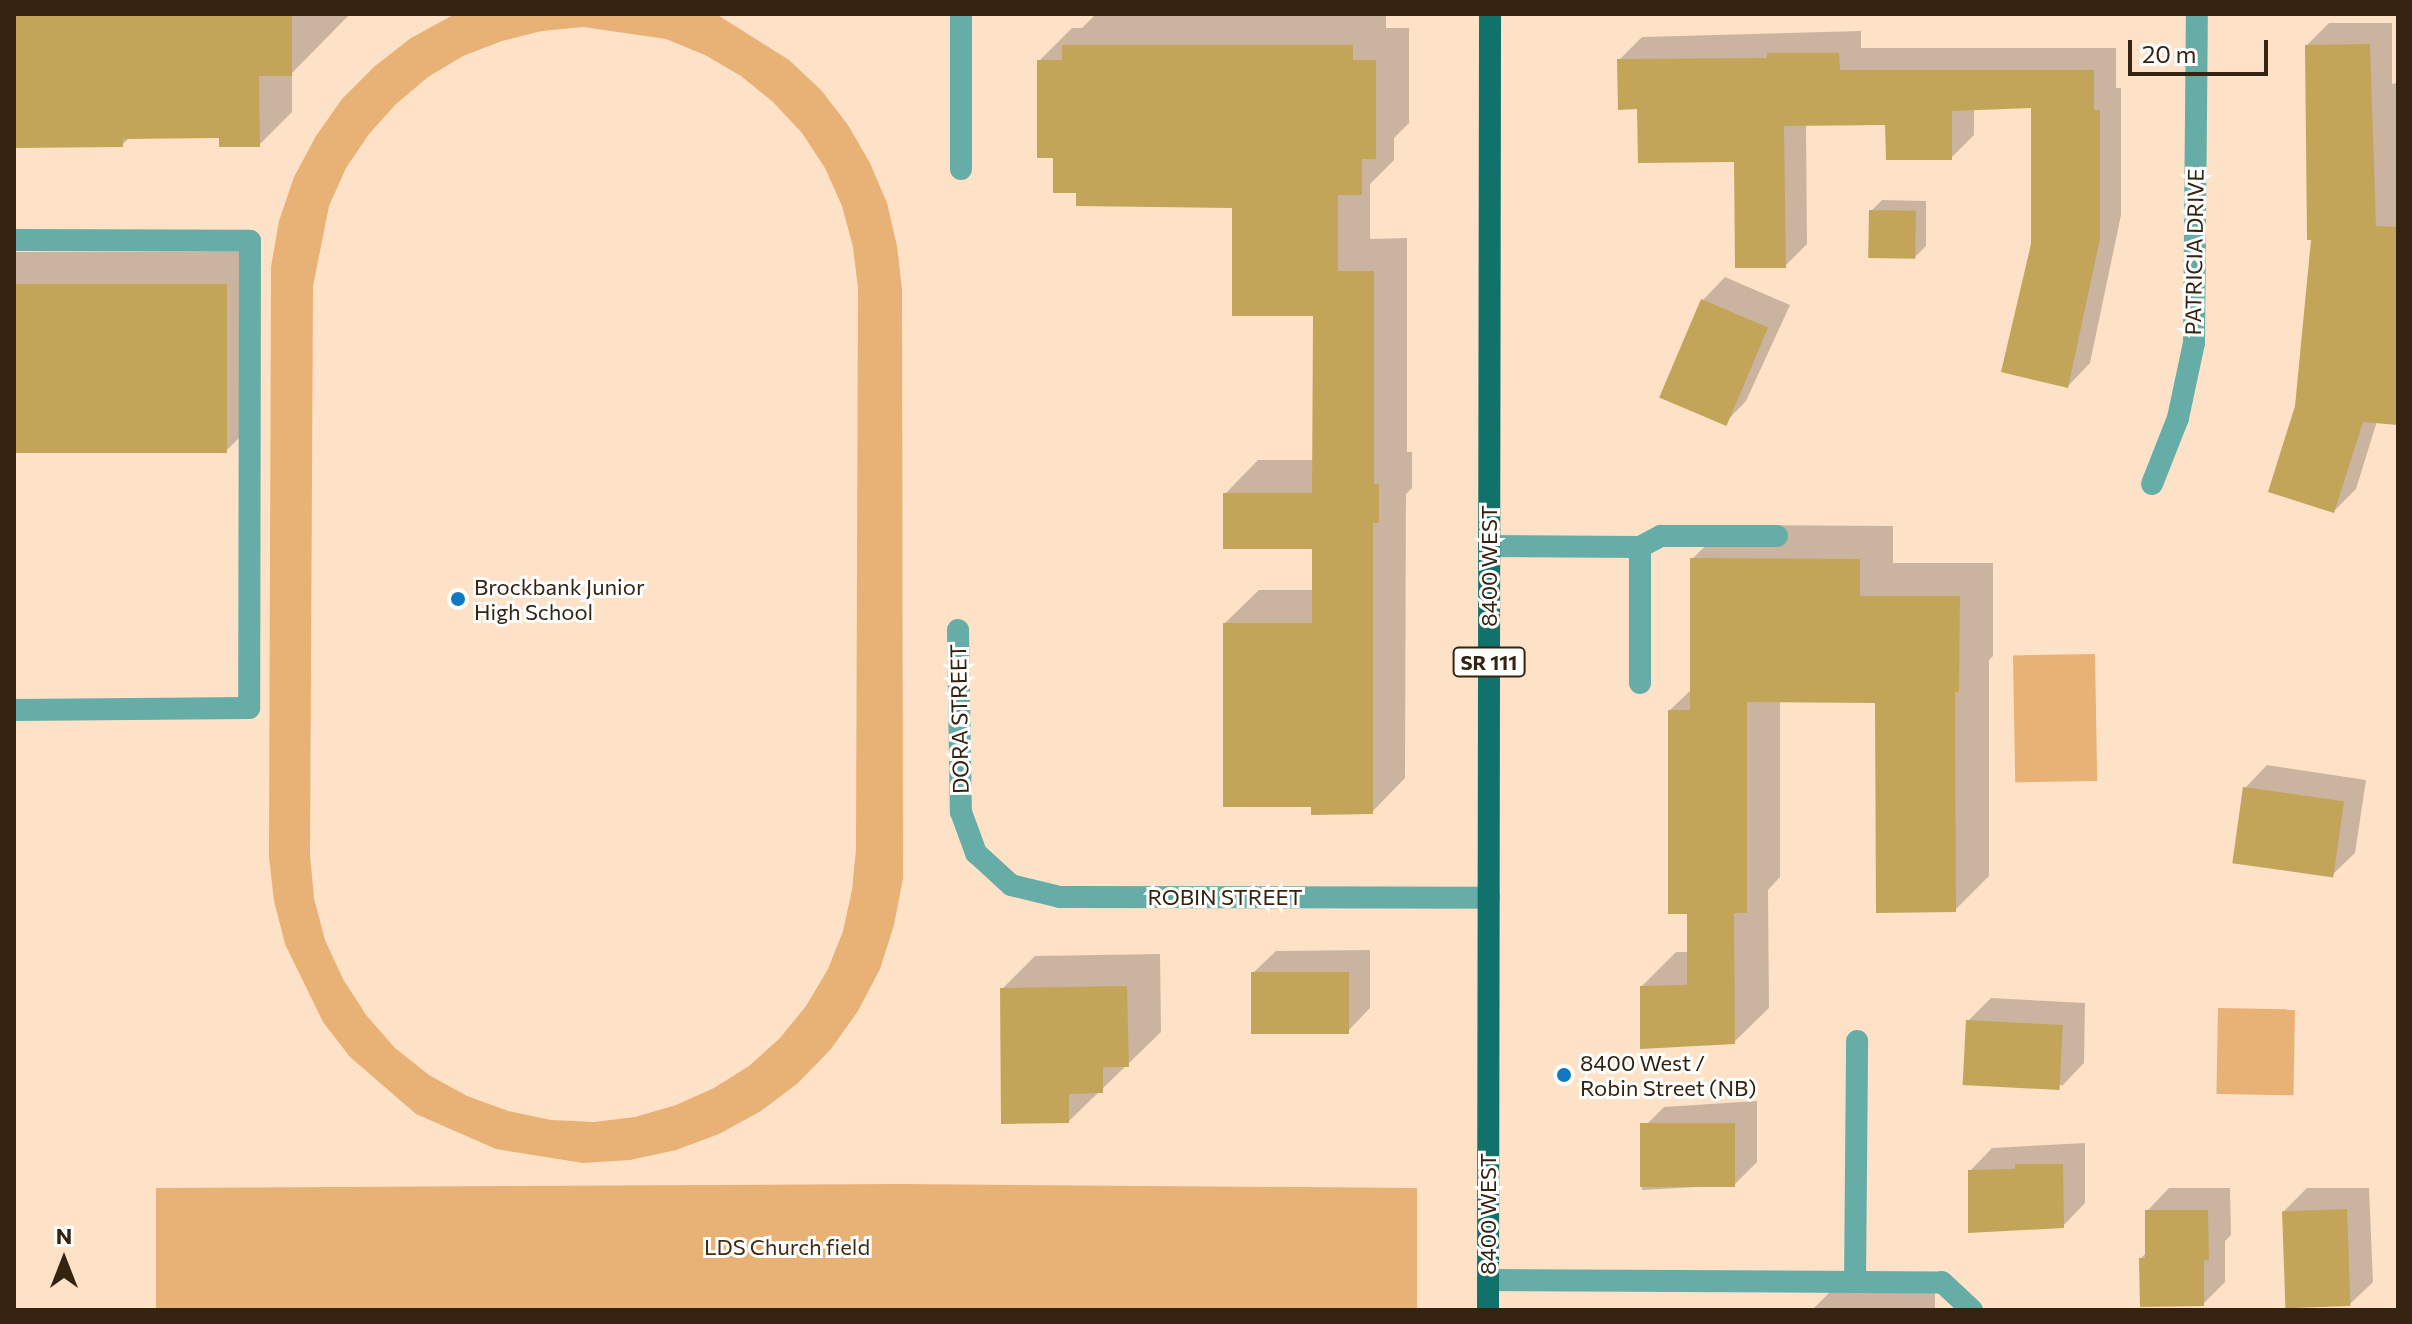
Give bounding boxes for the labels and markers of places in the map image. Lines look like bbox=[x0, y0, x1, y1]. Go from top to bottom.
place label: Brockbank Junior High School bbox=[474, 573, 645, 624]
marker: Brockbank Junior High School bbox=[449, 590, 467, 608]
place label: 8400 West / Robin Street (NB) bbox=[1580, 1049, 1756, 1100]
marker: 8400 West / Robin Street (NB) bbox=[1555, 1066, 1573, 1084]

